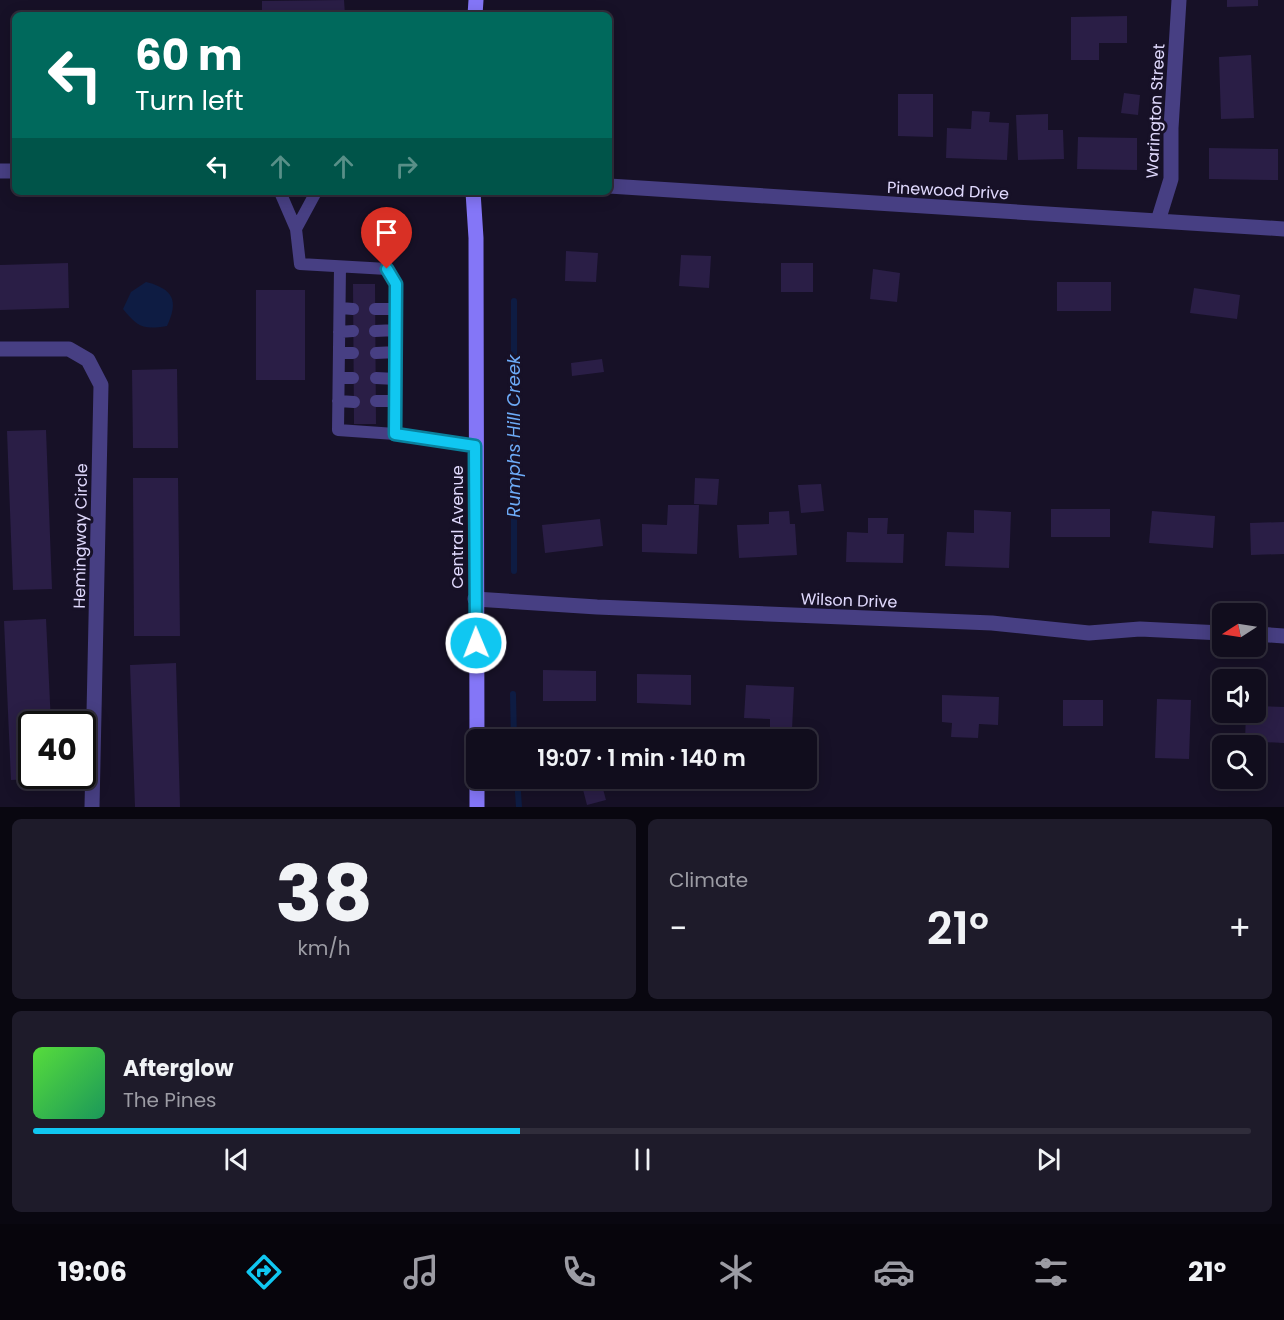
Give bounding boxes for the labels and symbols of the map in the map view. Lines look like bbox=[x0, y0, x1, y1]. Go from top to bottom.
street label: Warington Street bbox=[1140, 43, 1171, 179]
street label: Pinewood Drive bbox=[886, 176, 1010, 205]
pin bbox=[361, 207, 412, 269]
water label: Rumphs Hill Creek bbox=[501, 354, 526, 517]
street label: Hemingway Circle bbox=[68, 463, 93, 609]
street label: Central Avenue bbox=[446, 465, 469, 589]
street label: Wilson Drive bbox=[800, 587, 898, 614]
north arrow bbox=[1212, 603, 1266, 657]
position arrow bbox=[444, 611, 508, 675]
speed limit sign: 40 bbox=[18, 711, 96, 789]

